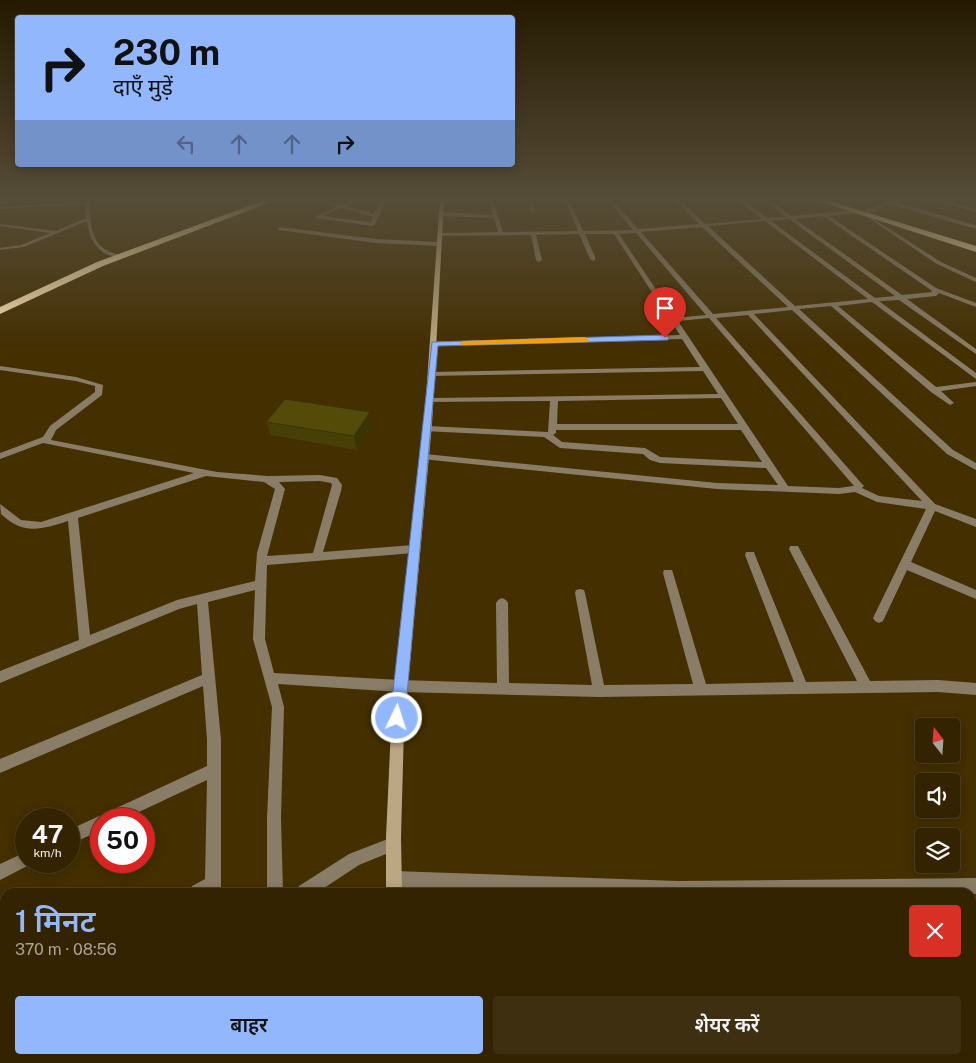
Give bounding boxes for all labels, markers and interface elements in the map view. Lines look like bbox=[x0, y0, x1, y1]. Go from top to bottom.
text: 230 m bbox=[113, 32, 220, 73]
icon: right bbox=[30, 35, 95, 100]
text: दाएँ मुड़ें bbox=[113, 74, 173, 100]
icon: left bbox=[172, 130, 200, 158]
icon: ahead bbox=[225, 130, 253, 158]
icon: ahead bbox=[278, 130, 306, 158]
icon: right bbox=[331, 130, 359, 158]
pin bbox=[644, 287, 686, 338]
icon: arrive bbox=[651, 294, 679, 322]
position arrow bbox=[370, 691, 422, 743]
north arrow bbox=[915, 718, 960, 762]
map controls bbox=[915, 718, 960, 873]
button: sound bbox=[915, 773, 960, 818]
speed limit sign: 50 bbox=[90, 808, 155, 873]
text: 47 bbox=[31, 819, 64, 849]
button: layers bbox=[915, 828, 960, 873]
text: km/h bbox=[33, 846, 62, 860]
text: 1 मिनट bbox=[15, 903, 95, 939]
button: close bbox=[909, 905, 961, 957]
text: 370 m · 08:56 bbox=[15, 940, 117, 959]
button: बाहर bbox=[15, 996, 483, 1054]
button: शेयर करें bbox=[493, 996, 961, 1054]

